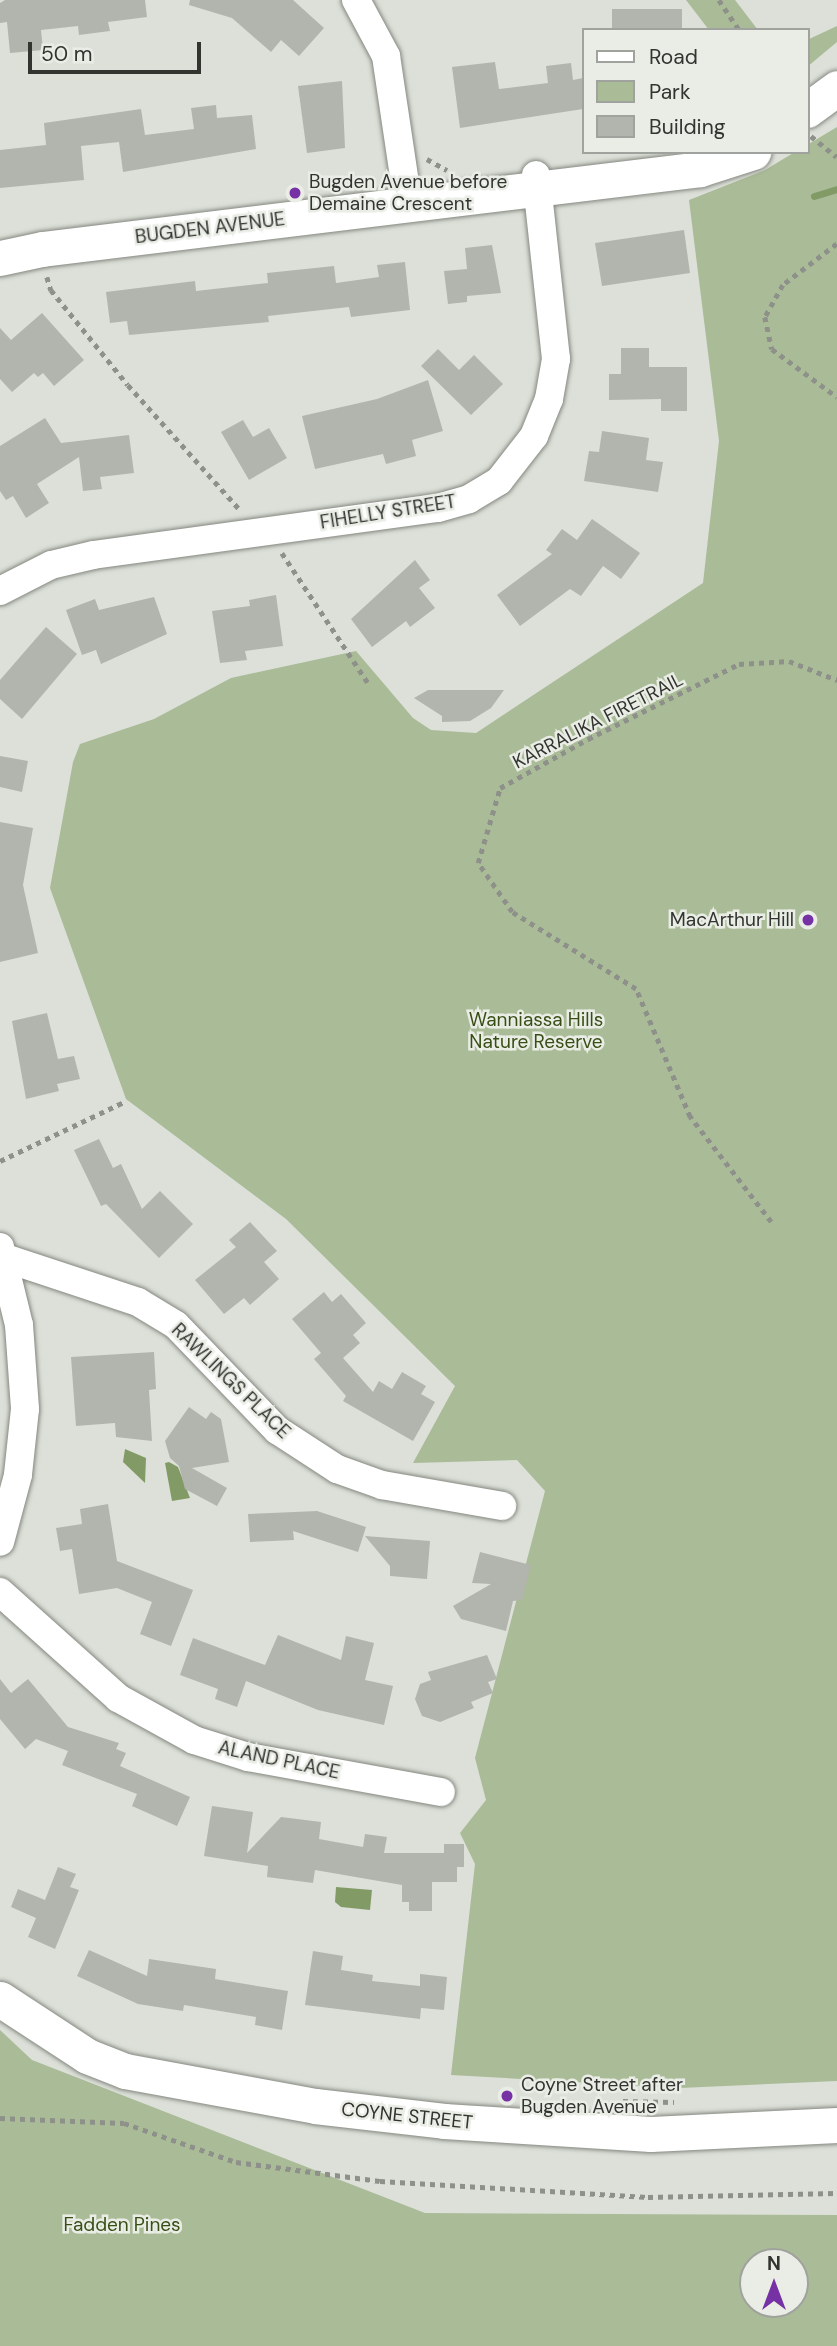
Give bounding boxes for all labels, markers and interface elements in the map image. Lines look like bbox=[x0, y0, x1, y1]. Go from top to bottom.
scale bar bbox=[32, 28, 205, 72]
legend bbox=[582, 28, 809, 154]
text: 50 m bbox=[41, 40, 92, 68]
text: Road bbox=[649, 43, 698, 71]
text: Park bbox=[649, 78, 690, 106]
text: Building bbox=[649, 113, 725, 141]
place label: Bugden Avenue before Demaine Crescent bbox=[309, 171, 507, 215]
marker: Bugden Avenue before Demaine Crescent bbox=[287, 185, 303, 201]
street label: BUGDEN AVENUE bbox=[134, 207, 286, 249]
street label: FIHELLY STREET bbox=[318, 490, 458, 534]
street label: KARRALIKA FIRETRAIL bbox=[509, 668, 687, 774]
place label: MacArthur Hill bbox=[670, 909, 794, 931]
marker: MacArthur Hill bbox=[800, 912, 816, 928]
park label: Wanniassa Hills Nature Reserve bbox=[469, 1009, 603, 1053]
street label: RAWLINGS PLACE bbox=[167, 1319, 295, 1443]
street label: ALAND PLACE bbox=[216, 1736, 342, 1784]
place label: Coyne Street after Bugden Avenue bbox=[521, 2074, 683, 2118]
marker: Coyne Street after Bugden Avenue bbox=[499, 2088, 515, 2104]
street label: COYNE STREET bbox=[340, 2098, 474, 2134]
park label: Fadden Pines bbox=[63, 2214, 181, 2236]
north arrow bbox=[739, 2248, 809, 2318]
text: N bbox=[767, 2251, 781, 2276]

